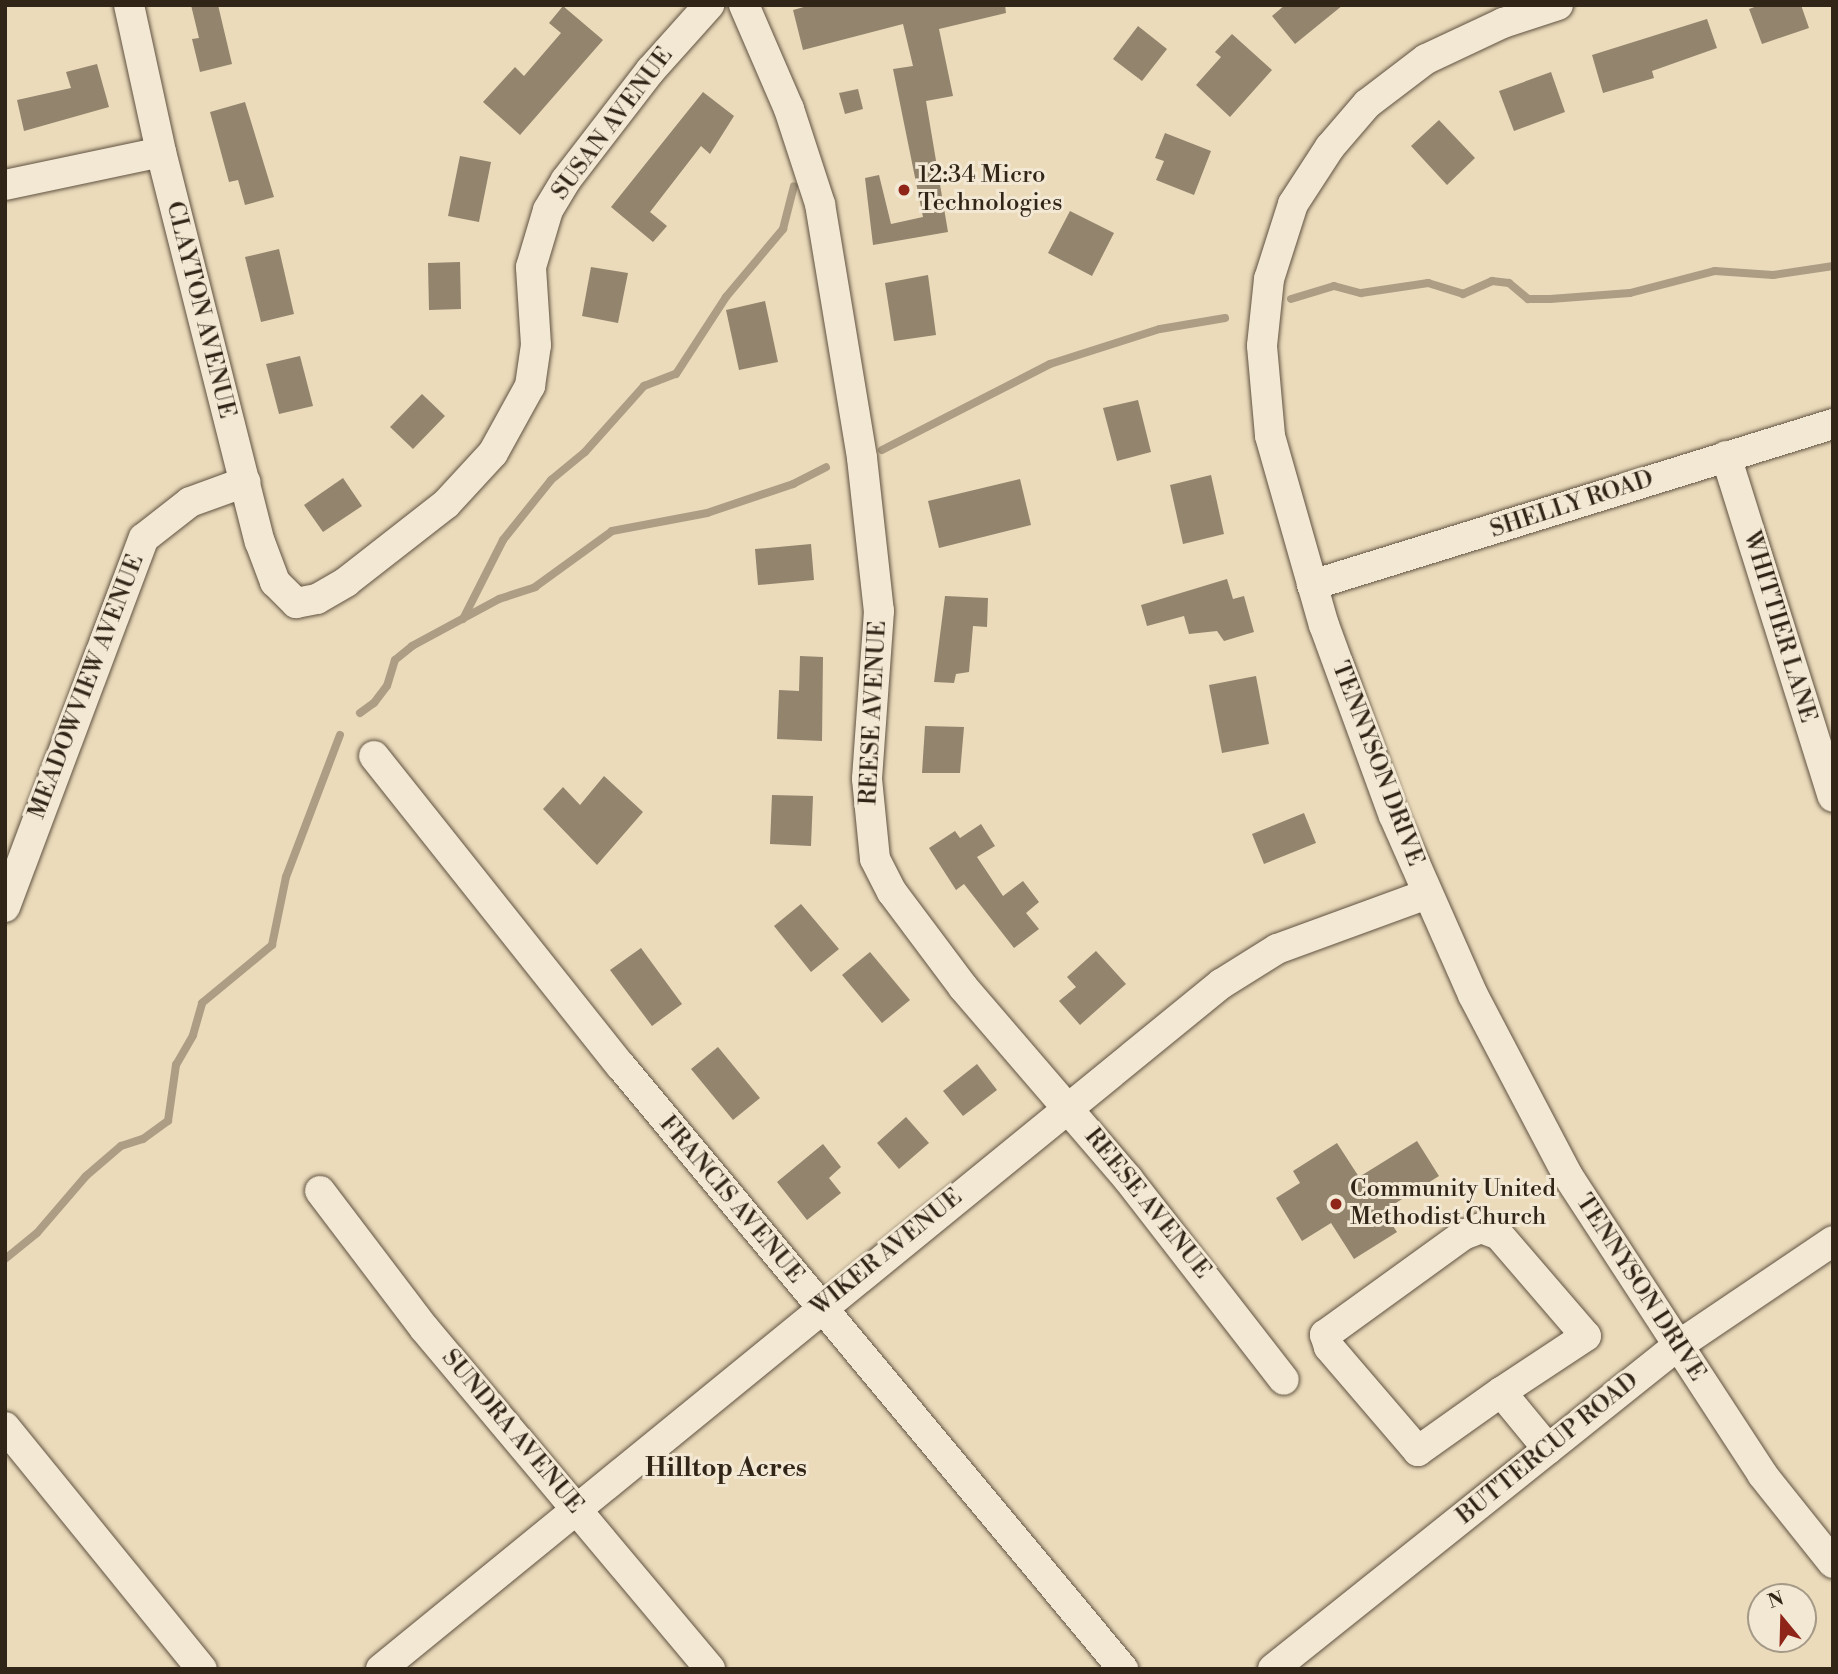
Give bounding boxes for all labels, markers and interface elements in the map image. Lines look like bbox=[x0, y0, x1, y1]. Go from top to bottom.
street label: SUSAN AVENUE bbox=[546, 42, 680, 206]
place label: 12:34 Micro Technologies bbox=[918, 162, 1062, 218]
marker: 12:34 Micro Technologies bbox=[896, 182, 912, 198]
street label: CLAYTON AVENUE bbox=[159, 199, 241, 421]
street label: SHELLY ROAD bbox=[1487, 465, 1657, 545]
street label: WHITTIER LANE bbox=[1736, 528, 1822, 726]
street label: MEADOWVIEW AVENUE bbox=[23, 551, 151, 823]
street label: REESE AVENUE bbox=[855, 620, 893, 806]
street label: TENNYSON DRIVE bbox=[1325, 658, 1429, 870]
street label: FRANCIS AVENUE bbox=[653, 1110, 809, 1290]
street label: REESE AVENUE bbox=[1078, 1123, 1216, 1285]
place label: Community United Methodist Church bbox=[1350, 1176, 1556, 1232]
street label: WIKER AVENUE bbox=[806, 1183, 968, 1323]
street label: TENNYSON DRIVE bbox=[1569, 1189, 1711, 1387]
marker: Community United Methodist Church bbox=[1328, 1196, 1344, 1212]
street label: SUNDRA AVENUE bbox=[435, 1344, 589, 1520]
street label: BUTTERCUP ROAD bbox=[1451, 1367, 1645, 1531]
district label: Hilltop Acres bbox=[645, 1453, 807, 1485]
north arrow bbox=[1747, 1583, 1817, 1653]
text: N bbox=[1765, 1586, 1787, 1614]

